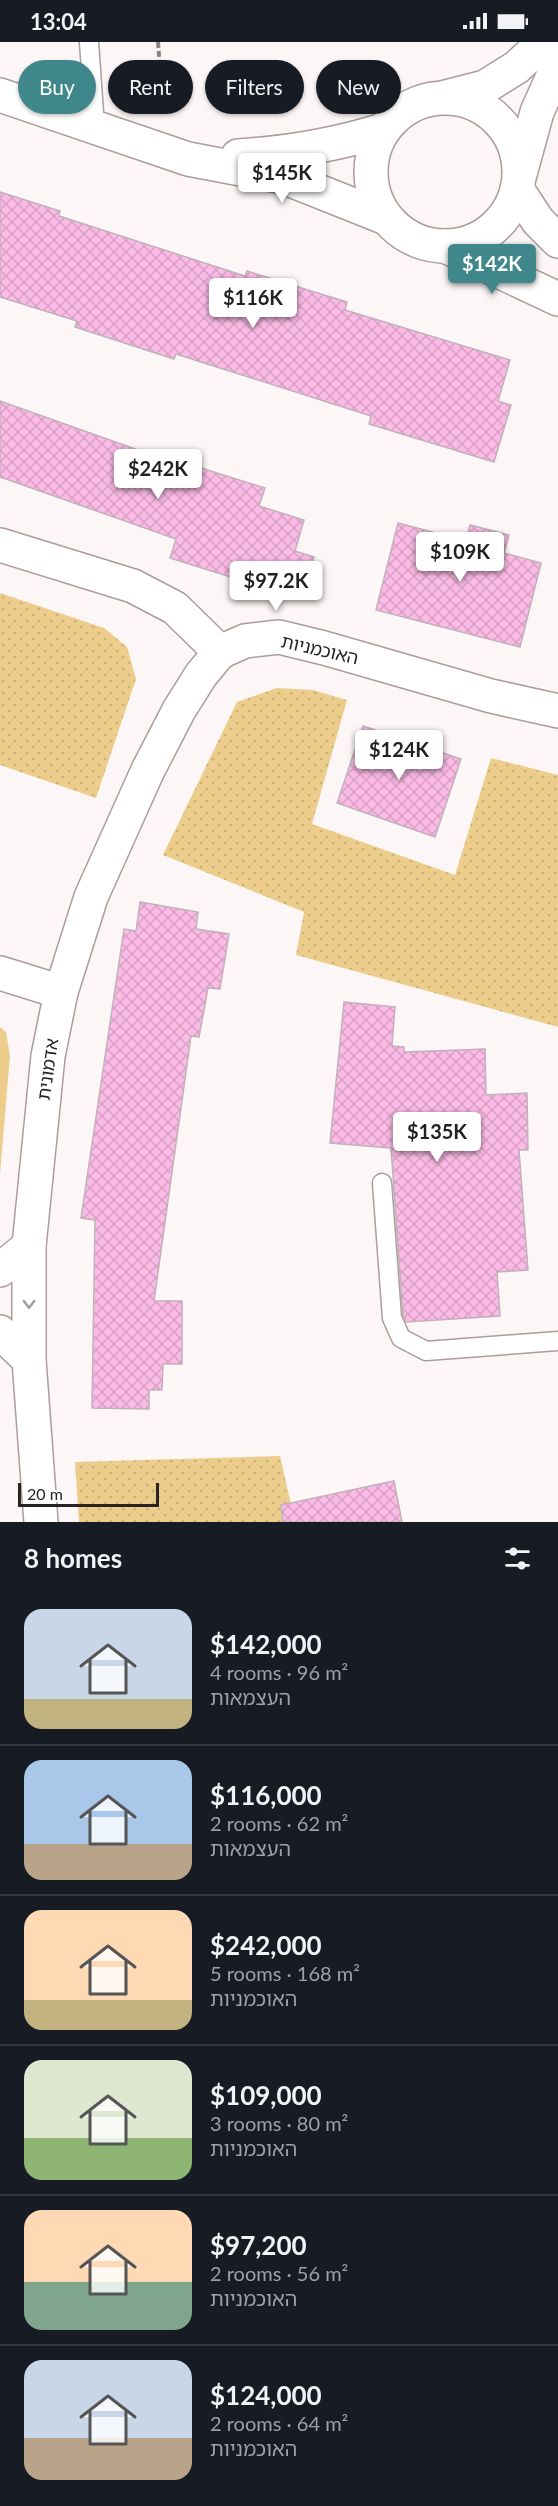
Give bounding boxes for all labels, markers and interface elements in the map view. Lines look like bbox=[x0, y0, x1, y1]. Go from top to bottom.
text: 13:04 bbox=[30, 8, 87, 35]
chip: Buy bbox=[18, 60, 96, 114]
chip: Rent bbox=[108, 60, 193, 114]
chip: Filters bbox=[205, 60, 304, 114]
chip: New bbox=[316, 60, 401, 114]
pin: $145K bbox=[240, 153, 324, 204]
text: $145K bbox=[252, 160, 312, 184]
pin: $142K bbox=[450, 244, 534, 295]
text: $142K bbox=[462, 251, 522, 275]
pin: $116K bbox=[211, 278, 295, 329]
text: $116K bbox=[223, 285, 283, 309]
pin: $242K bbox=[116, 449, 200, 500]
text: $242K bbox=[128, 456, 188, 480]
pin: $109K bbox=[418, 532, 502, 583]
text: $109K bbox=[430, 539, 490, 563]
pin: $97.2K bbox=[227, 561, 325, 612]
text: $97.2K bbox=[244, 568, 308, 592]
street label: האוכמניות bbox=[279, 629, 361, 669]
pin: $124K bbox=[357, 730, 441, 781]
text: $124K bbox=[369, 737, 429, 761]
street label: אדמונית bbox=[32, 1037, 62, 1101]
pin: $135K bbox=[395, 1112, 479, 1163]
text: $135K bbox=[407, 1119, 467, 1143]
one-way arrow bbox=[23, 1300, 35, 1309]
scale bar bbox=[18, 1480, 159, 1508]
text: 20 m bbox=[27, 1484, 63, 1503]
text: 8 homes bbox=[24, 1542, 122, 1574]
icon: filters bbox=[501, 1542, 534, 1575]
text: $142,000 bbox=[210, 1628, 322, 1660]
icon: home bbox=[72, 1633, 144, 1705]
text: 4 rooms · 96 m² bbox=[210, 1660, 348, 1684]
text: העצמאות bbox=[210, 1685, 291, 1709]
text: $116,000 bbox=[210, 1779, 322, 1811]
icon: home bbox=[72, 1784, 144, 1856]
text: 2 rooms · 62 m² bbox=[210, 1811, 348, 1835]
text: העצמאות bbox=[210, 1836, 291, 1860]
text: $242,000 bbox=[210, 1929, 322, 1961]
icon: home bbox=[72, 1934, 144, 2006]
text: 5 rooms · 168 m² bbox=[210, 1961, 360, 1985]
text: האוכמניות bbox=[210, 1986, 297, 2010]
text: $109,000 bbox=[210, 2079, 322, 2111]
icon: home bbox=[72, 2084, 144, 2156]
text: 3 rooms · 80 m² bbox=[210, 2111, 348, 2135]
text: האוכמניות bbox=[210, 2136, 297, 2160]
text: $97,200 bbox=[210, 2229, 307, 2261]
icon: home bbox=[72, 2234, 144, 2306]
text: 2 rooms · 56 m² bbox=[210, 2261, 348, 2285]
text: האוכמניות bbox=[210, 2286, 297, 2310]
text: $124,000 bbox=[210, 2379, 322, 2411]
icon: home bbox=[72, 2384, 144, 2456]
text: 2 rooms · 64 m² bbox=[210, 2411, 348, 2435]
text: האוכמניות bbox=[210, 2436, 297, 2460]

